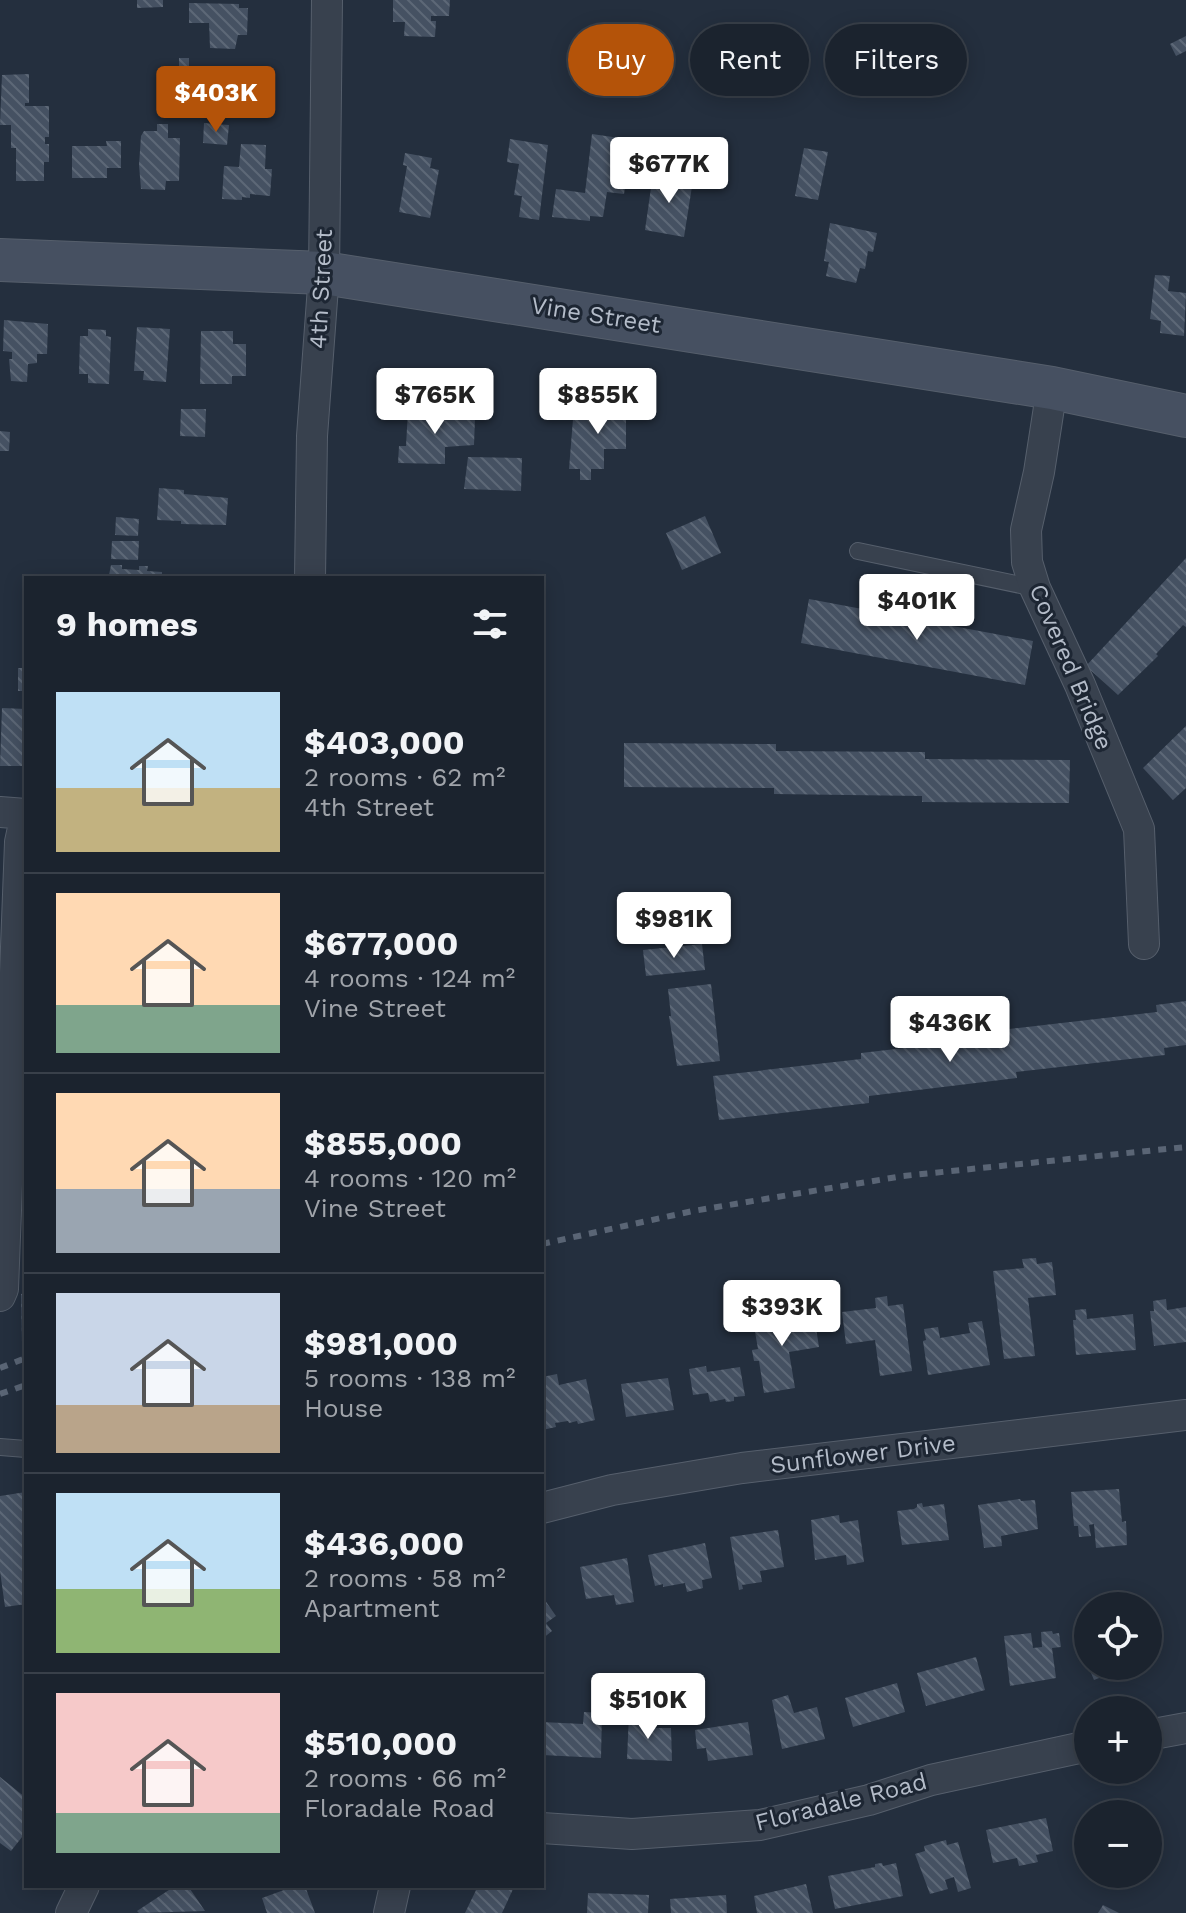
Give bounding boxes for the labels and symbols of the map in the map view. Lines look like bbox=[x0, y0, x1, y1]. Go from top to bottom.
pin: $403K bbox=[160, 66, 272, 134]
pin: $677K bbox=[613, 137, 725, 205]
street label: 4th Street bbox=[304, 228, 338, 350]
street label: Vine Street bbox=[529, 291, 663, 339]
pin: $765K bbox=[379, 368, 491, 436]
pin: $855K bbox=[542, 368, 654, 436]
pin: $401K bbox=[861, 574, 973, 642]
street label: Covered Bridge bbox=[1023, 580, 1119, 754]
pin: $981K bbox=[618, 892, 730, 960]
pin: $436K bbox=[894, 996, 1006, 1064]
pin: $393K bbox=[726, 1280, 838, 1348]
street label: Sunflower Drive bbox=[769, 1429, 957, 1479]
pin: $510K bbox=[592, 1673, 704, 1741]
street label: Floradale Road bbox=[752, 1767, 930, 1837]

